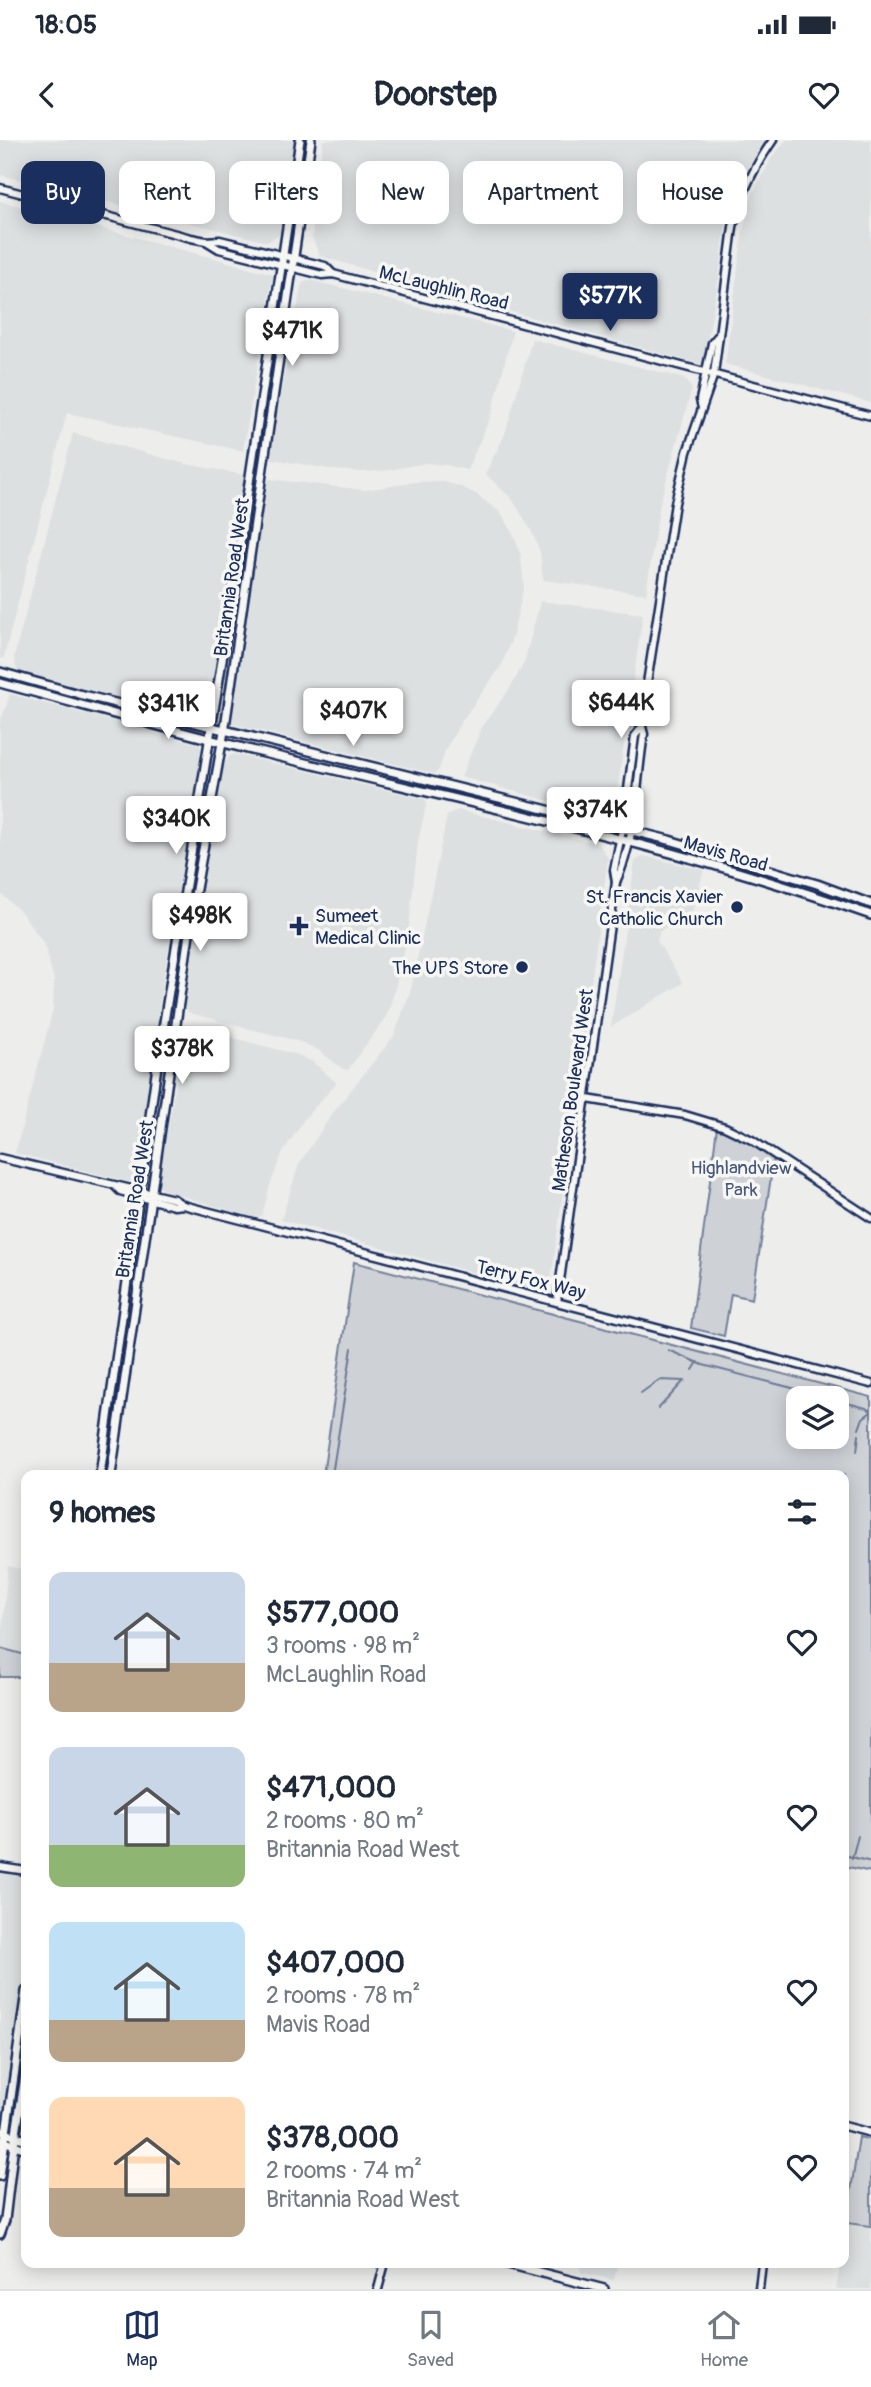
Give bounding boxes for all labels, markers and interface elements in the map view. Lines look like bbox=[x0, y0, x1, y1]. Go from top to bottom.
text: 18:05 bbox=[35, 9, 97, 41]
text: Doorstep bbox=[374, 75, 497, 115]
icon: back bbox=[28, 76, 66, 114]
icon: heart bbox=[805, 76, 843, 114]
chip: Buy bbox=[21, 161, 105, 224]
chip: Rent bbox=[119, 161, 215, 224]
chip: Filters bbox=[229, 161, 342, 224]
chip: New bbox=[356, 161, 449, 224]
chip: Apartment bbox=[463, 161, 623, 224]
chip: House bbox=[637, 161, 747, 224]
street label: McLaughlin Road bbox=[376, 260, 511, 316]
pin: $577K bbox=[561, 274, 659, 333]
text: $577K bbox=[578, 281, 642, 310]
pin: $471K bbox=[243, 308, 341, 368]
text: $471K bbox=[262, 316, 322, 345]
street label: Britannia Road West bbox=[209, 496, 255, 658]
pin: $644K bbox=[572, 680, 670, 740]
pin: $341K bbox=[119, 682, 217, 741]
pin: $407K bbox=[304, 688, 402, 748]
text: $644K bbox=[588, 688, 654, 717]
text: $341K bbox=[137, 689, 199, 718]
text: $407K bbox=[319, 696, 387, 725]
pin: $374K bbox=[546, 788, 644, 847]
text: $374K bbox=[563, 795, 627, 824]
pin: $340K bbox=[127, 796, 225, 856]
text: $340K bbox=[142, 804, 210, 833]
street label: Mavis Road bbox=[681, 831, 771, 877]
place label: St. Francis Xavier Catholic Church bbox=[585, 885, 723, 931]
pin: $498K bbox=[151, 894, 249, 953]
marker: St. Francis Xavier Catholic Church bbox=[729, 899, 745, 915]
text: $498K bbox=[168, 901, 232, 930]
place label: Sumeet Medical Clinic bbox=[315, 904, 421, 950]
marker: Sumeet Medical Clinic bbox=[289, 916, 309, 936]
place label: The UPS Store bbox=[392, 956, 509, 980]
marker: The UPS Store bbox=[514, 959, 530, 975]
street label: Matheson Boulevard West bbox=[547, 987, 599, 1193]
pin: $378K bbox=[133, 1026, 231, 1086]
text: $378K bbox=[151, 1034, 213, 1063]
street label: Britannia Road West bbox=[111, 1118, 159, 1280]
park label: Highlandview Park bbox=[690, 1156, 792, 1202]
street label: Terry Fox Way bbox=[474, 1255, 588, 1305]
map controls bbox=[786, 1386, 849, 1449]
button: layers bbox=[786, 1386, 849, 1449]
icon: filters bbox=[783, 1493, 821, 1531]
text: 9 homes bbox=[49, 1494, 155, 1531]
text: $577,000 bbox=[266, 1594, 399, 1631]
icon: home bbox=[105, 1600, 189, 1684]
icon: heart bbox=[783, 1623, 821, 1661]
text: 3 rooms · 98 m² bbox=[266, 1631, 420, 1660]
text: McLaughlin Road bbox=[266, 1660, 427, 1689]
text: $471,000 bbox=[266, 1769, 396, 1806]
icon: home bbox=[105, 1775, 189, 1859]
icon: heart bbox=[783, 1798, 821, 1836]
text: 2 rooms · 80 m² bbox=[266, 1806, 424, 1835]
text: Britannia Road West bbox=[266, 1835, 460, 1864]
text: $407,000 bbox=[266, 1944, 405, 1981]
icon: home bbox=[105, 1950, 189, 2034]
icon: heart bbox=[783, 1973, 821, 2011]
text: 2 rooms · 78 m² bbox=[266, 1981, 420, 2010]
text: Mavis Road bbox=[266, 2010, 371, 2039]
text: $378,000 bbox=[266, 2119, 399, 2156]
icon: home bbox=[105, 2125, 189, 2209]
icon: heart bbox=[783, 2148, 821, 2186]
text: 2 rooms · 74 m² bbox=[266, 2156, 422, 2185]
text: Britannia Road West bbox=[266, 2185, 460, 2214]
tab: Map bbox=[123, 2306, 161, 2372]
tab: Saved bbox=[407, 2306, 454, 2372]
tab: Home bbox=[700, 2306, 748, 2372]

